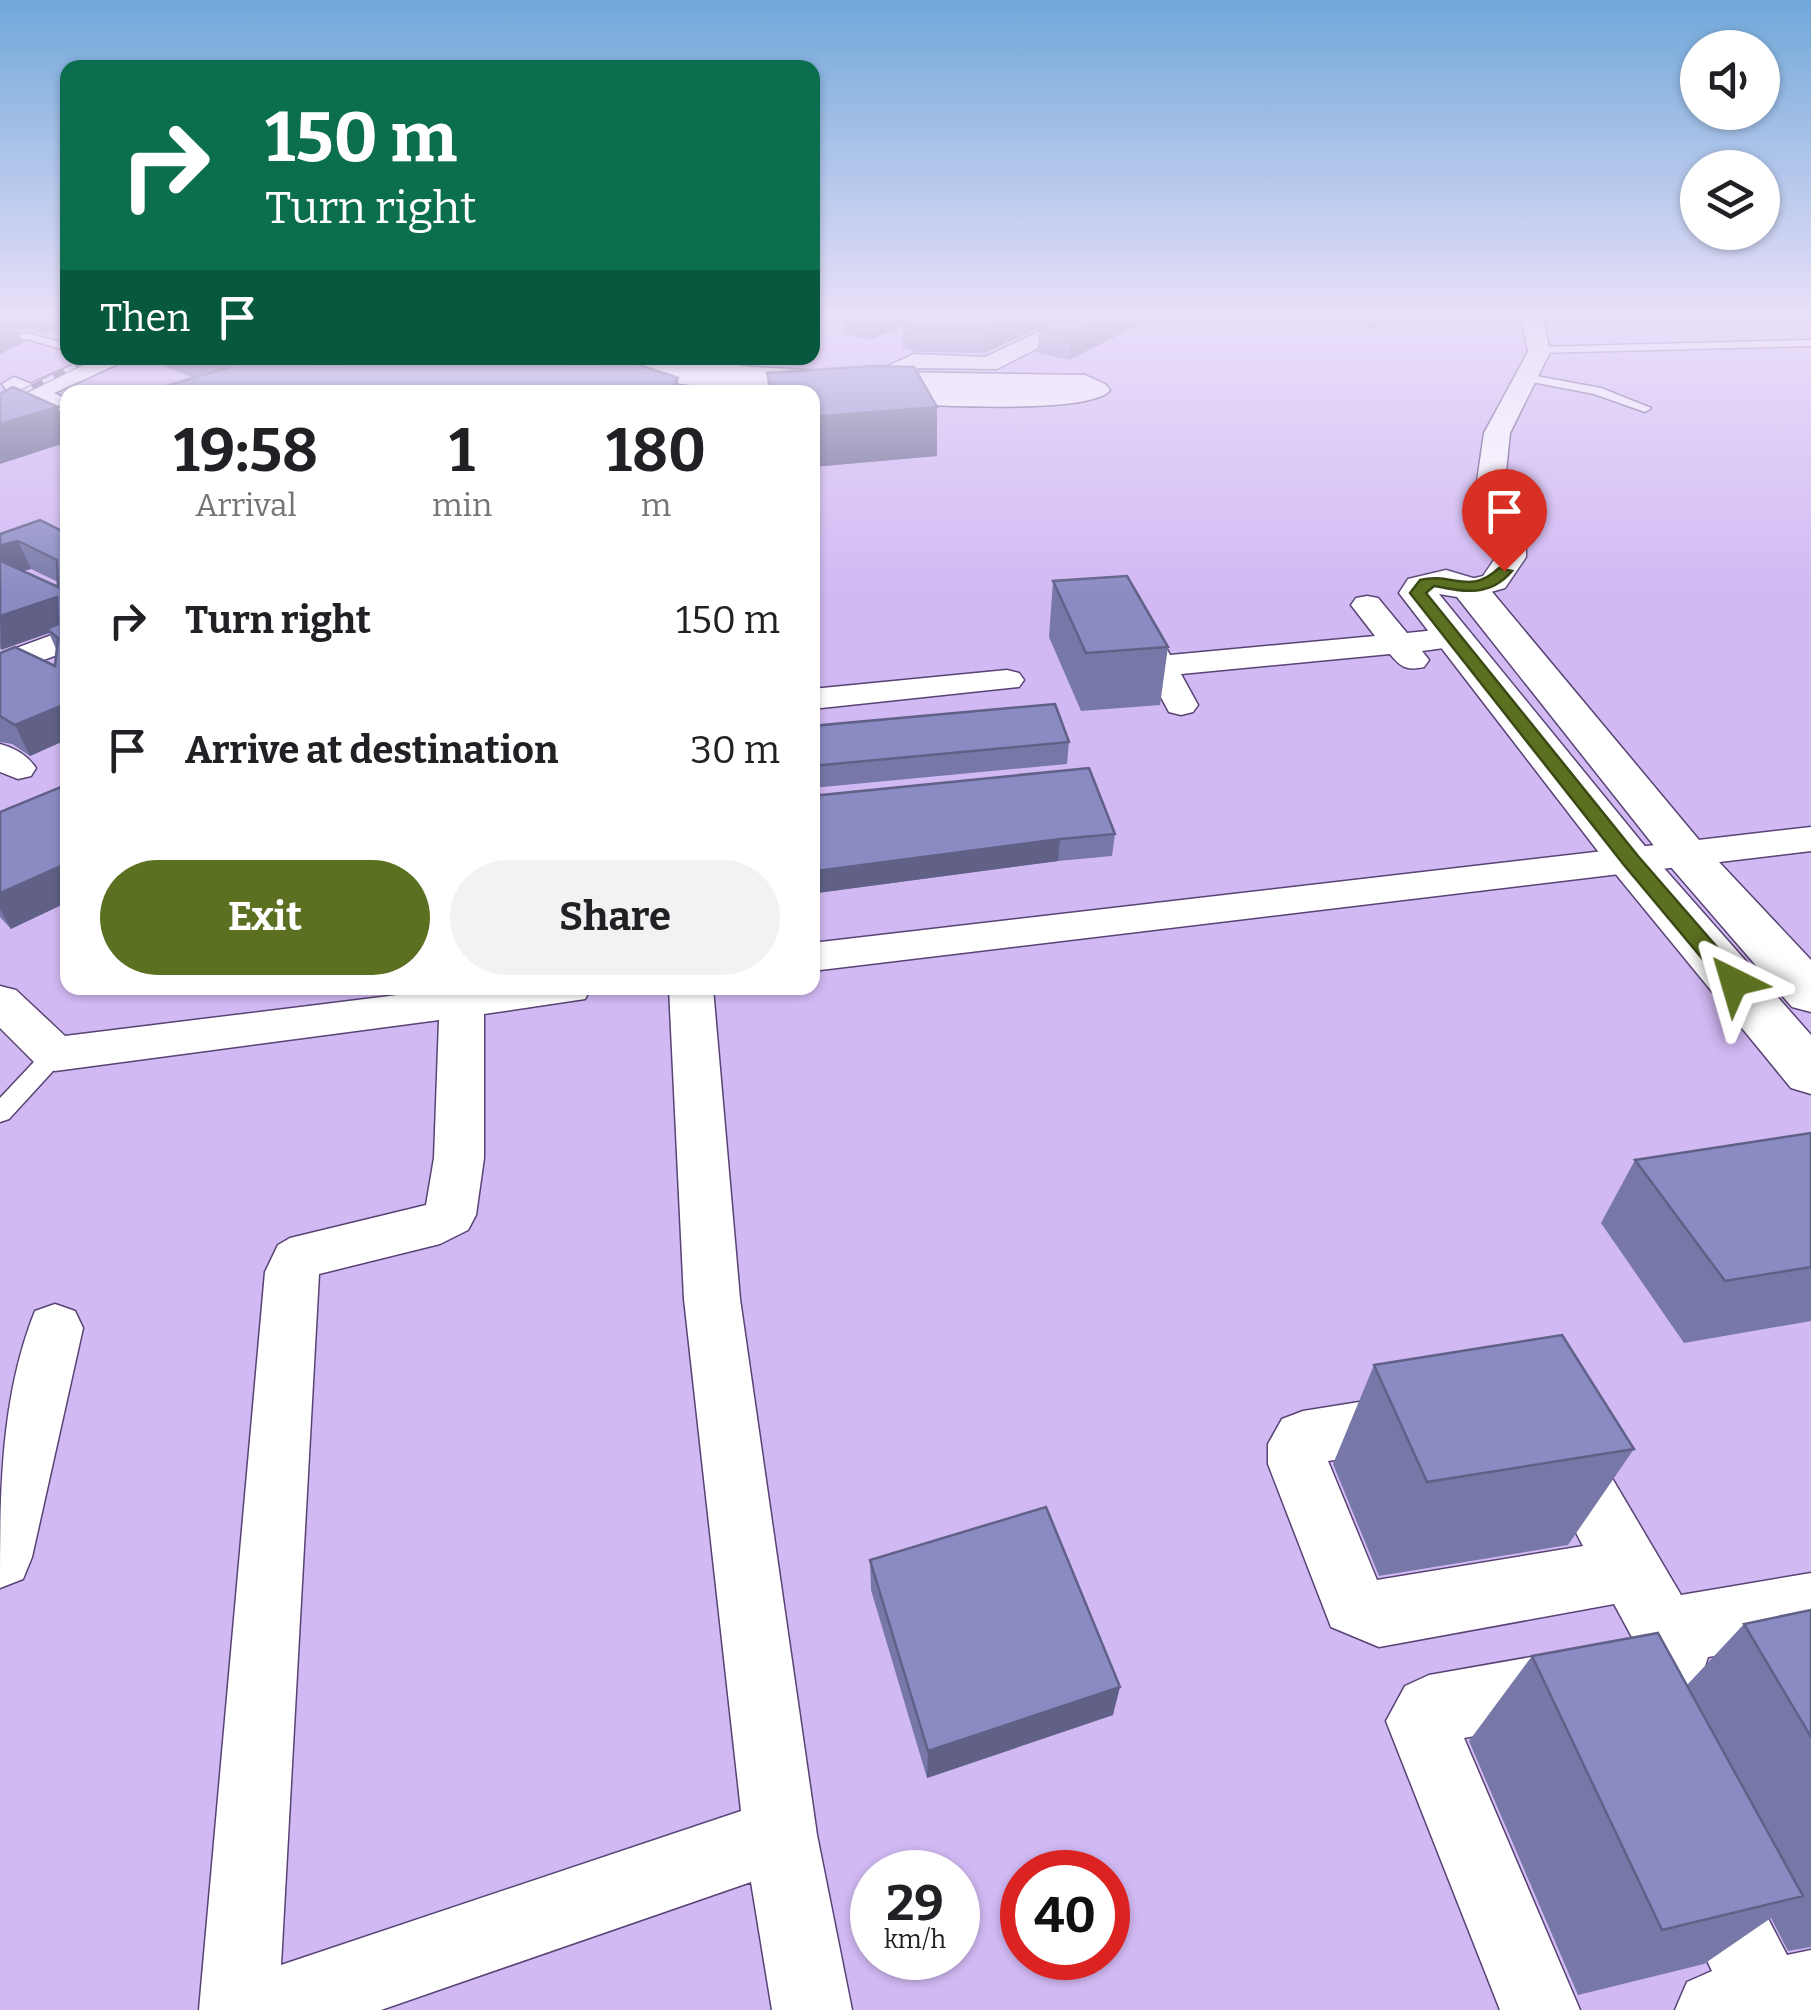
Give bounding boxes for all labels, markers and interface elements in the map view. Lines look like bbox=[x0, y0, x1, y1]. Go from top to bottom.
map controls bbox=[1680, 30, 1780, 250]
button: sound bbox=[1680, 30, 1780, 130]
text: 150 m bbox=[265, 96, 457, 180]
icon: right bbox=[100, 100, 230, 230]
button: layers bbox=[1680, 150, 1780, 250]
text: Turn right bbox=[265, 181, 477, 235]
icon: arrive bbox=[210, 290, 265, 345]
text: Then bbox=[100, 295, 190, 341]
text: 19:58 bbox=[174, 415, 318, 487]
text: 1 bbox=[449, 415, 475, 487]
text: 180 bbox=[606, 415, 706, 487]
pin bbox=[1462, 469, 1547, 572]
icon: arrive bbox=[1477, 484, 1532, 539]
text: Arrival bbox=[195, 486, 297, 524]
text: min bbox=[432, 486, 492, 524]
text: m bbox=[641, 486, 671, 524]
icon: right bbox=[100, 593, 155, 648]
text: Turn right bbox=[185, 597, 371, 643]
text: 150 m bbox=[676, 597, 780, 643]
icon: arrive bbox=[100, 723, 155, 778]
text: Arrive at destination bbox=[185, 727, 558, 773]
text: 30 m bbox=[690, 727, 780, 773]
button: Exit bbox=[100, 860, 430, 975]
button: Share bbox=[450, 860, 780, 975]
position arrow bbox=[1682, 930, 1786, 1034]
speed limit sign: 40 bbox=[1000, 1850, 1130, 1980]
text: 29 bbox=[886, 1873, 944, 1933]
text: km/h bbox=[884, 1925, 946, 1955]

